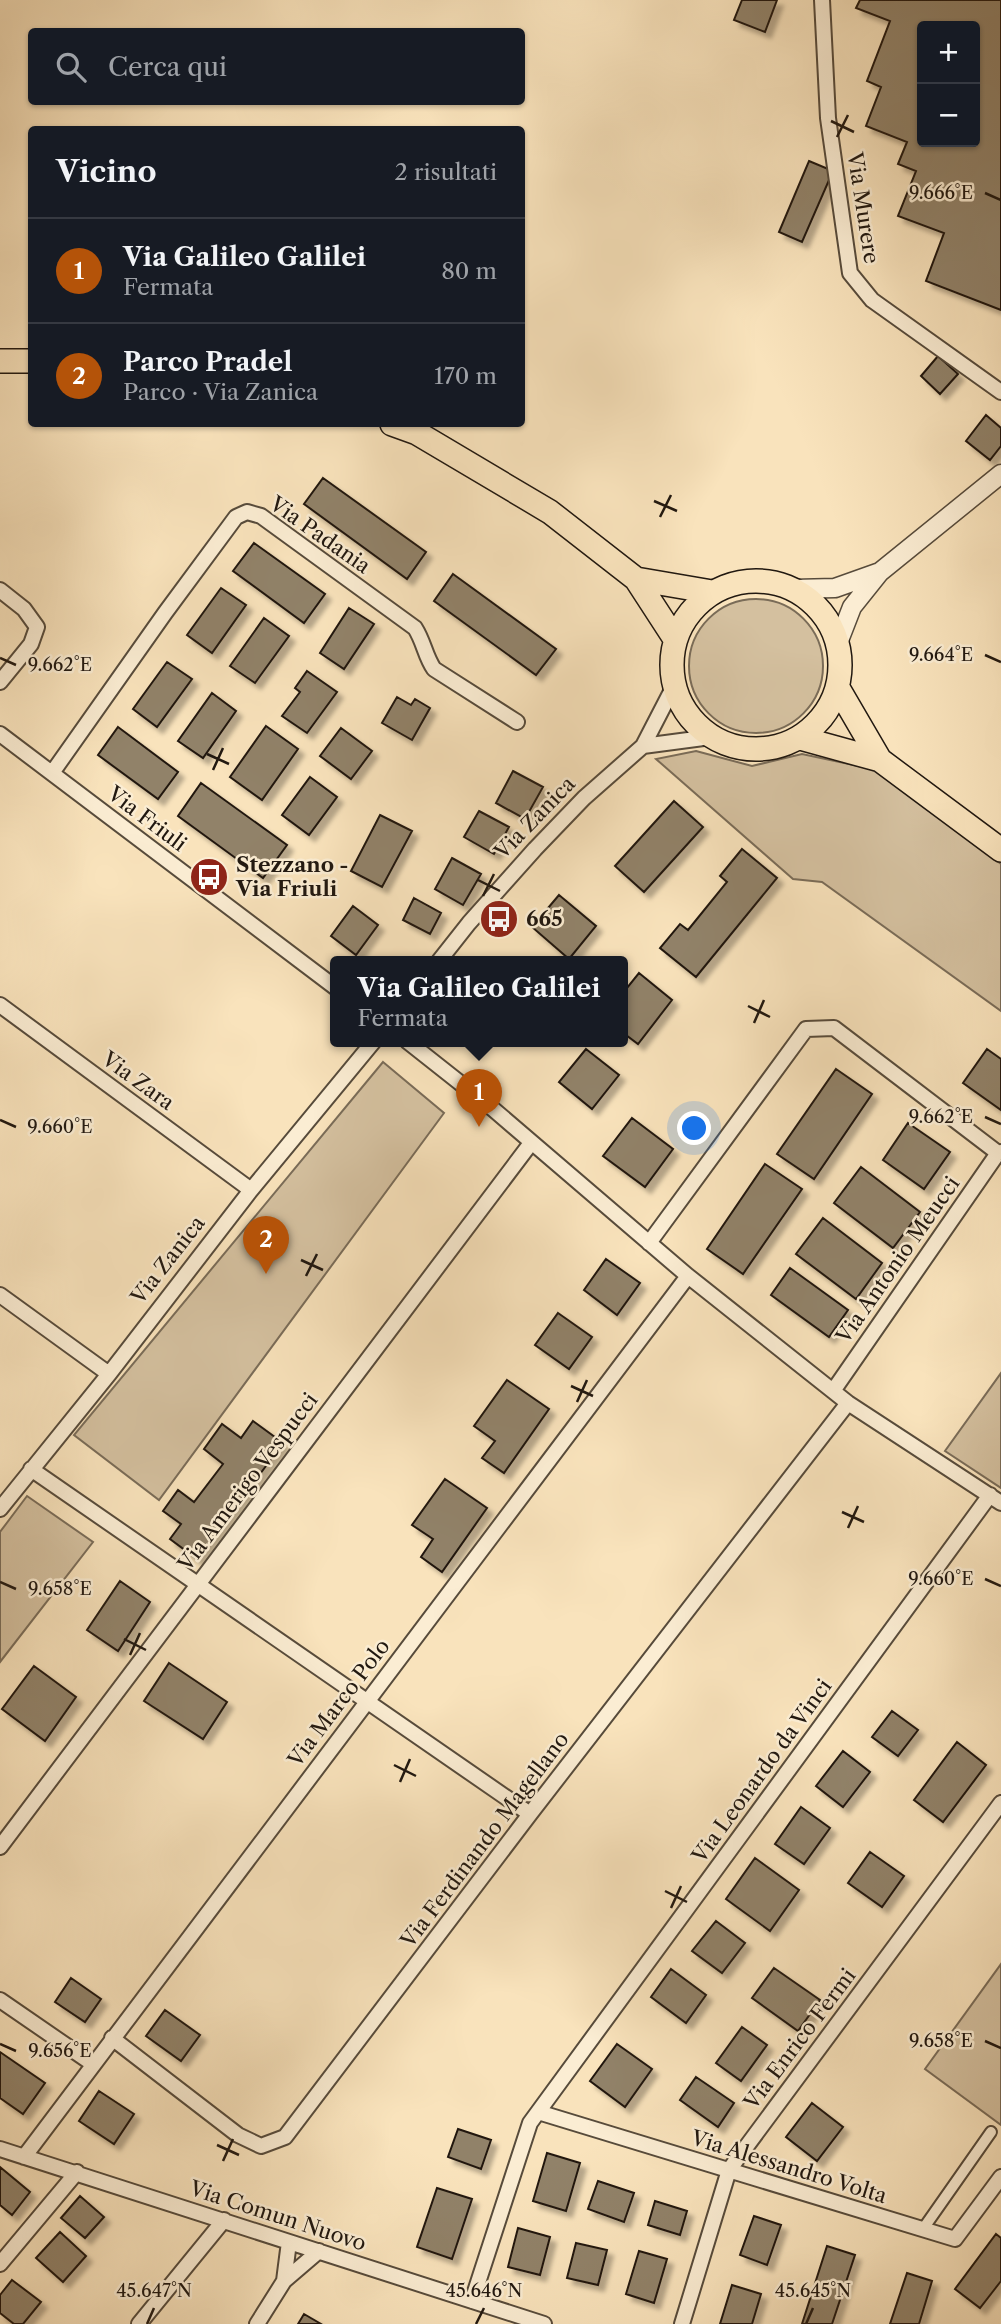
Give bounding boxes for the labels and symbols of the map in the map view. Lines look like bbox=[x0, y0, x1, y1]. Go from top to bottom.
street label: Via Murere bbox=[842, 149, 885, 265]
text: 9.666°E bbox=[909, 182, 973, 204]
street label: Via Padania bbox=[264, 490, 376, 579]
text: 9.664°E bbox=[909, 644, 973, 666]
text: 9.662°E bbox=[28, 654, 92, 676]
street label: Via Zanica bbox=[489, 771, 581, 865]
street label: Via Friuli bbox=[102, 780, 192, 856]
place label: Stezzano - Via Friuli bbox=[235, 852, 349, 901]
bus stop icon: Stezzano - Via Friuli bbox=[188, 856, 230, 898]
bus stop icon: 665 bbox=[478, 898, 520, 940]
place label: 665 bbox=[526, 906, 563, 931]
street label: Via Zara bbox=[97, 1045, 180, 1116]
pin: 1 bbox=[456, 1069, 502, 1127]
text: 9.662°E bbox=[909, 1106, 973, 1128]
your location bbox=[677, 1111, 711, 1145]
text: 9.660°E bbox=[27, 1116, 93, 1138]
street label: Via Antonio Meucci bbox=[830, 1171, 965, 1349]
street label: Via Zanica bbox=[125, 1210, 210, 1309]
pin: 2 bbox=[243, 1216, 289, 1274]
street label: Via Amerigo Vespucci bbox=[172, 1388, 323, 1576]
text: 9.660°E bbox=[908, 1568, 974, 1590]
text: 9.658°E bbox=[28, 1578, 92, 1600]
street label: Via Marco Polo bbox=[282, 1634, 395, 1772]
street label: Via Leonardo da Vinci bbox=[686, 1674, 837, 1868]
street label: Via Ferdinando Magellano bbox=[395, 1727, 574, 1953]
street label: Via Enrico Fermi bbox=[738, 1963, 861, 2115]
text: 9.658°E bbox=[909, 2030, 973, 2052]
text: 9.656°E bbox=[28, 2040, 92, 2062]
street label: Via Alessandro Volta bbox=[687, 2125, 891, 2208]
street label: Via Comun Nuovo bbox=[186, 2175, 370, 2256]
text: 45.647°N bbox=[116, 2280, 192, 2302]
text: 45.646°N bbox=[446, 2280, 523, 2302]
text: 45.645°N bbox=[775, 2280, 851, 2302]

